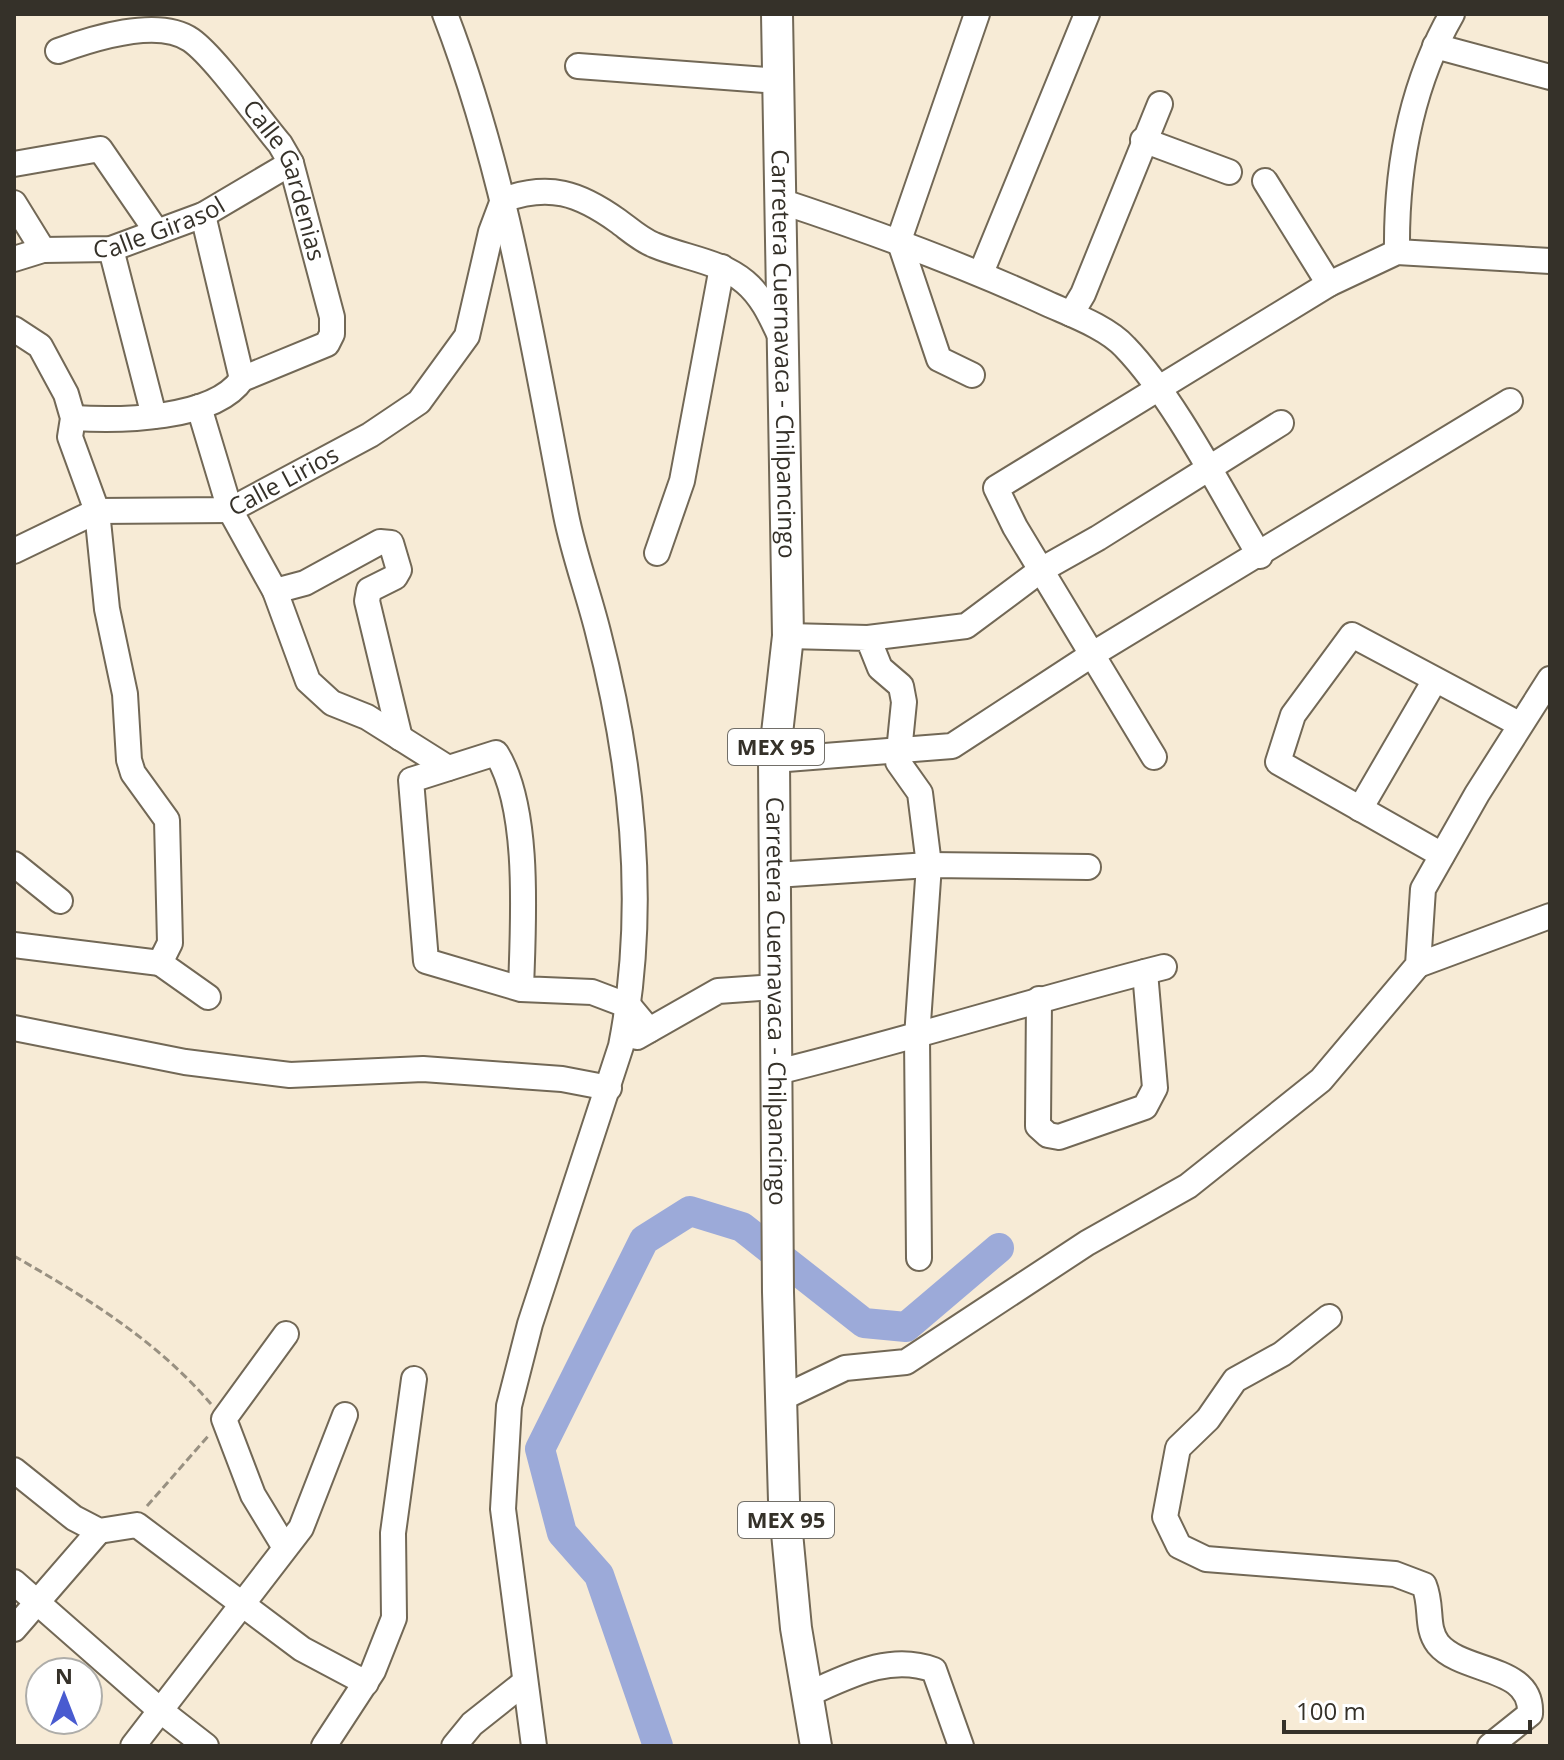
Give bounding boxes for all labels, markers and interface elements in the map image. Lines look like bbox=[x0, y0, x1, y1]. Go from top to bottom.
street label: Calle Gardenias bbox=[236, 92, 334, 264]
street label: Carretera Cuernavaca - Chilpancingo bbox=[764, 149, 805, 559]
street label: Calle Girasol bbox=[93, 188, 230, 264]
street label: Calle Lirios bbox=[222, 437, 344, 523]
road number: MEX 95 bbox=[728, 729, 824, 765]
street label: Carretera Cuernavaca - Chilpancingo bbox=[759, 796, 795, 1206]
road number: MEX 95 bbox=[738, 1502, 834, 1538]
north arrow bbox=[24, 1656, 104, 1736]
text: N bbox=[55, 1660, 73, 1690]
scale bar bbox=[1284, 1684, 1530, 1734]
text: 100 m bbox=[1296, 1694, 1366, 1727]

